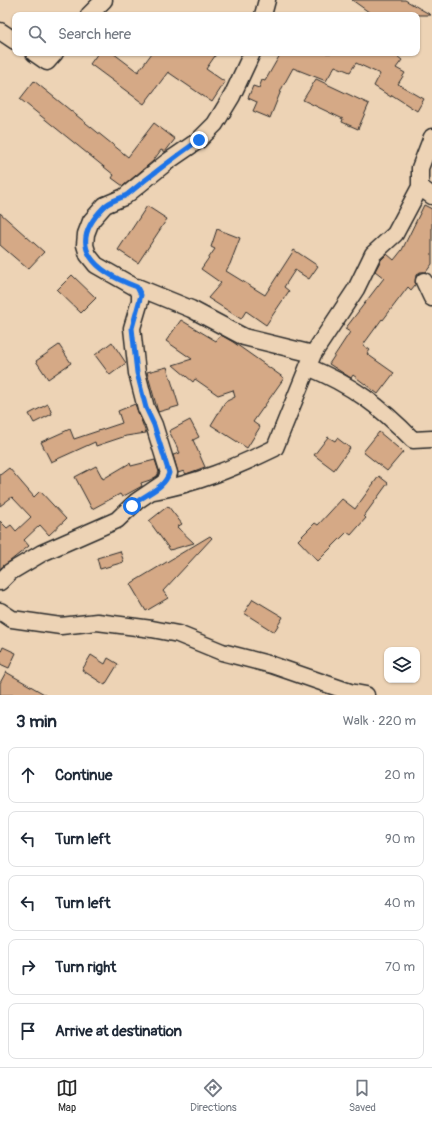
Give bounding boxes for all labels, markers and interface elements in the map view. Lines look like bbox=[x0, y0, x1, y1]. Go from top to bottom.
search box bbox=[12, 12, 420, 56]
icon: search bbox=[26, 23, 48, 45]
text: Search here bbox=[58, 25, 131, 44]
route end bbox=[190, 131, 208, 149]
route start bbox=[123, 497, 141, 515]
map controls bbox=[384, 647, 420, 683]
button: layers bbox=[384, 647, 420, 683]
text: 3 min bbox=[16, 711, 57, 732]
text: Walk · 220 m bbox=[343, 713, 416, 729]
icon: ahead bbox=[17, 764, 39, 786]
text: Continue bbox=[55, 766, 113, 785]
text: 20 m bbox=[384, 767, 415, 783]
icon: left bbox=[17, 828, 39, 850]
text: Turn left bbox=[55, 830, 111, 849]
text: 90 m bbox=[385, 831, 415, 847]
icon: left bbox=[17, 892, 39, 914]
text: Turn left bbox=[55, 894, 111, 913]
text: 40 m bbox=[384, 895, 415, 911]
icon: right bbox=[17, 956, 39, 978]
text: Turn right bbox=[55, 958, 116, 977]
text: 70 m bbox=[385, 959, 415, 975]
icon: arrive bbox=[17, 1020, 39, 1042]
text: Arrive at destination bbox=[55, 1022, 182, 1041]
tab: Map bbox=[56, 1077, 78, 1114]
tab: Directions bbox=[190, 1077, 237, 1114]
tab: Saved bbox=[349, 1077, 376, 1114]

